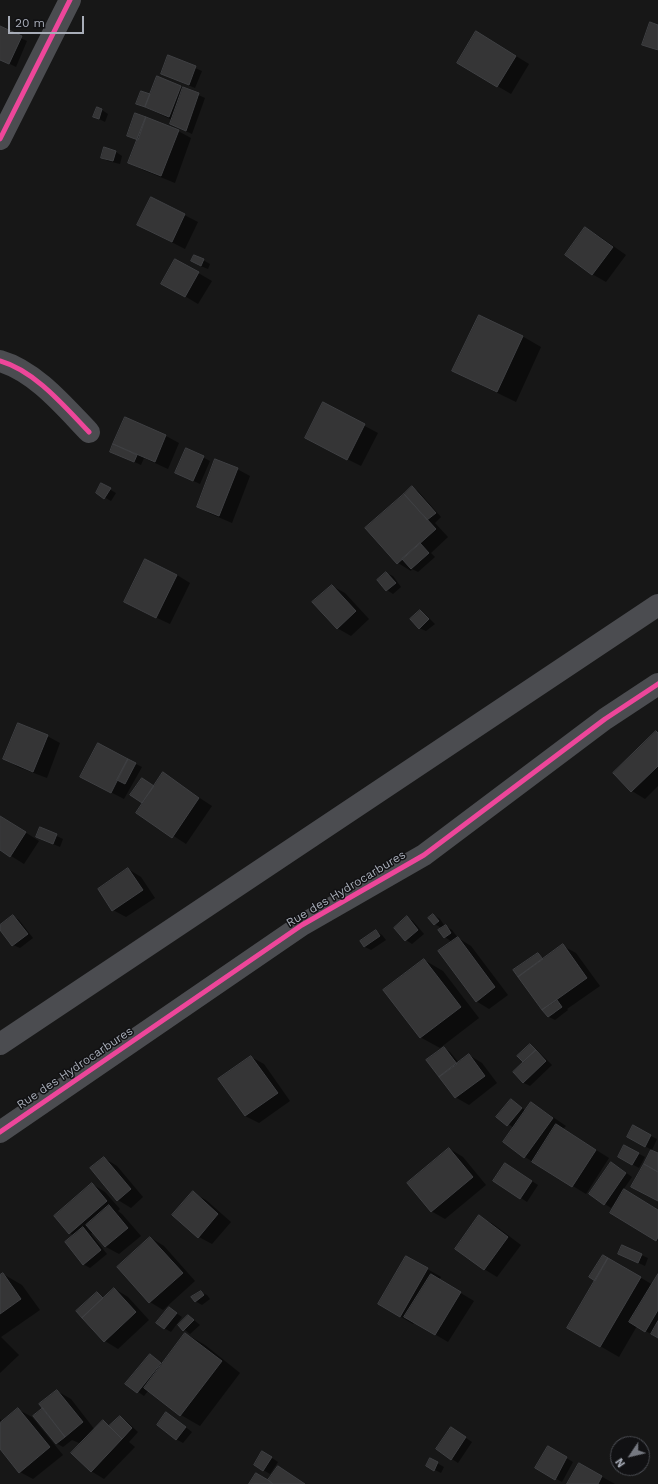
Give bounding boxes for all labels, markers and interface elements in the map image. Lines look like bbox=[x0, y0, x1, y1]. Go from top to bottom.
scale bar bbox=[10, 8, 86, 34]
text: 20 m bbox=[15, 16, 45, 30]
street label: Rue des Hydrocarbures bbox=[284, 848, 408, 930]
street label: Rue des Hydrocarbures bbox=[14, 1024, 136, 1112]
north arrow bbox=[610, 1436, 650, 1476]
text: N bbox=[613, 1456, 628, 1470]

